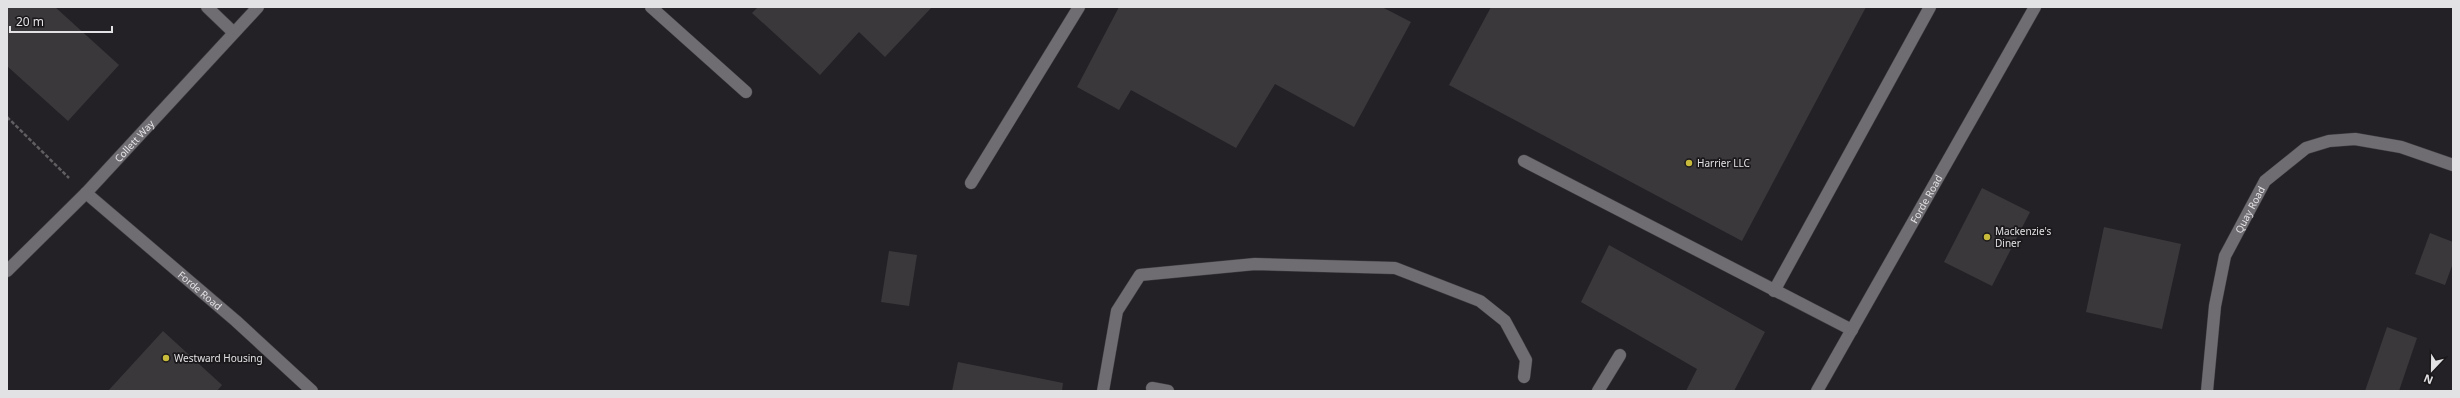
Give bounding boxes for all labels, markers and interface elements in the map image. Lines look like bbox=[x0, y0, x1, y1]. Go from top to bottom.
scale bar bbox=[10, 8, 112, 34]
text: 20 m bbox=[16, 13, 44, 30]
street label: Collett Way bbox=[111, 116, 158, 165]
place label: Harrier LLC bbox=[1697, 156, 1751, 170]
marker: Harrier LLC bbox=[1684, 158, 1694, 168]
street label: Forde Road bbox=[1907, 172, 1945, 226]
street label: Quay Road bbox=[2231, 184, 2268, 236]
place label: Mackenzie's Diner bbox=[1995, 224, 2051, 250]
marker: Mackenzie's Diner bbox=[1982, 232, 1992, 242]
street label: Forde Road bbox=[175, 268, 225, 313]
north arrow bbox=[2412, 350, 2452, 390]
place label: Westward Housing bbox=[174, 351, 263, 365]
marker: Westward Housing bbox=[161, 353, 171, 363]
text: N bbox=[2421, 371, 2435, 388]

